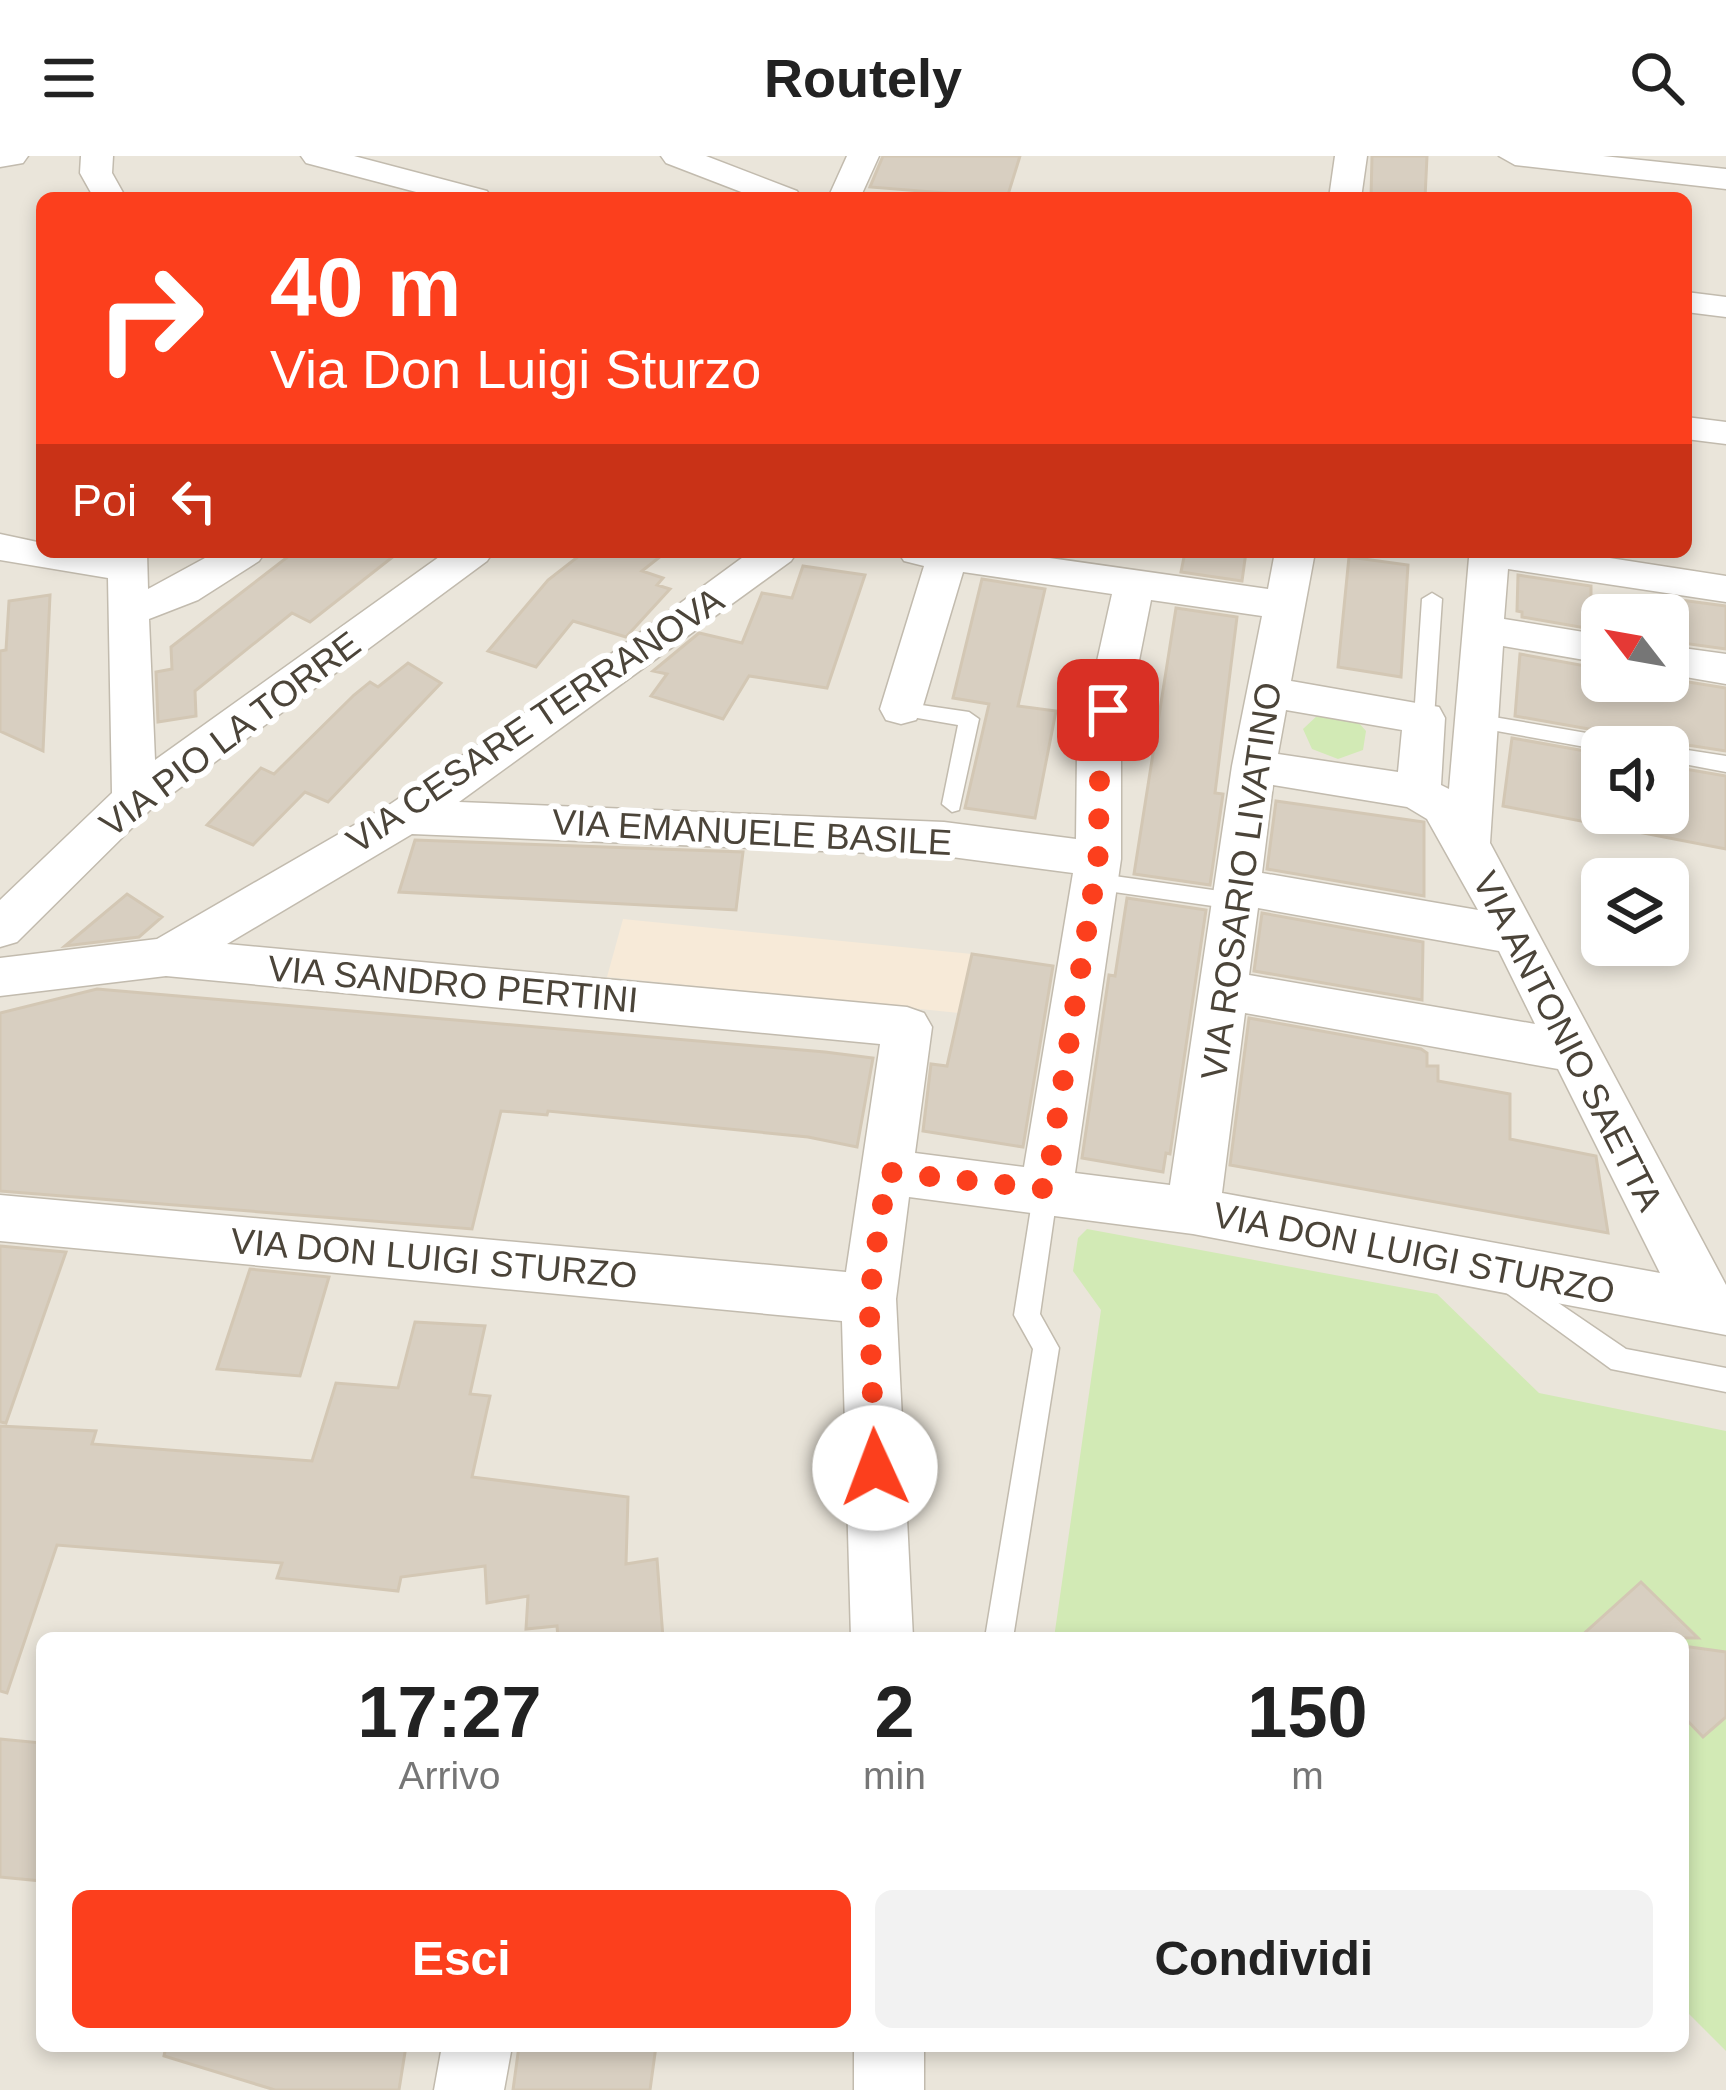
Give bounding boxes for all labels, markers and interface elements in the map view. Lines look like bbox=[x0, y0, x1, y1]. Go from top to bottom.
icon: menu bbox=[36, 45, 102, 111]
icon: search bbox=[1624, 45, 1690, 111]
text: Routely bbox=[764, 48, 962, 108]
icon: right bbox=[72, 240, 228, 396]
text: 40 m bbox=[270, 240, 461, 334]
text: Via Don Luigi Sturzo bbox=[270, 339, 761, 399]
icon: left bbox=[161, 468, 227, 534]
text: Poi bbox=[72, 475, 137, 526]
street label: VIA CESARE TERRANOVA bbox=[339, 579, 731, 861]
north arrow bbox=[1581, 594, 1689, 702]
map controls bbox=[1581, 594, 1689, 966]
street label: VIA PIO LA TORRE bbox=[92, 623, 368, 845]
pin bbox=[1057, 659, 1159, 761]
icon: arrive bbox=[1075, 677, 1141, 743]
street label: VIA ROSARIO LIVATINO bbox=[1193, 680, 1289, 1082]
button: sound bbox=[1581, 726, 1689, 834]
street label: VIA EMANUELE BASILE bbox=[551, 801, 953, 863]
button: layers bbox=[1581, 858, 1689, 966]
street label: VIA ANTONIO SAETTA bbox=[1465, 865, 1671, 1217]
street label: VIA SANDRO PERTINI bbox=[266, 947, 640, 1021]
street label: VIA DON LUIGI STURZO bbox=[1210, 1194, 1618, 1312]
street label: VIA DON LUIGI STURZO bbox=[229, 1220, 639, 1296]
position arrow bbox=[812, 1405, 938, 1531]
text: 17:27 bbox=[357, 1672, 542, 1752]
text: 2 bbox=[874, 1672, 915, 1752]
text: 150 bbox=[1247, 1672, 1368, 1752]
text: Arrivo bbox=[399, 1754, 500, 1797]
text: min bbox=[863, 1754, 926, 1797]
text: m bbox=[1291, 1754, 1324, 1797]
button: Esci bbox=[72, 1890, 851, 2028]
button: Condividi bbox=[875, 1890, 1653, 2028]

